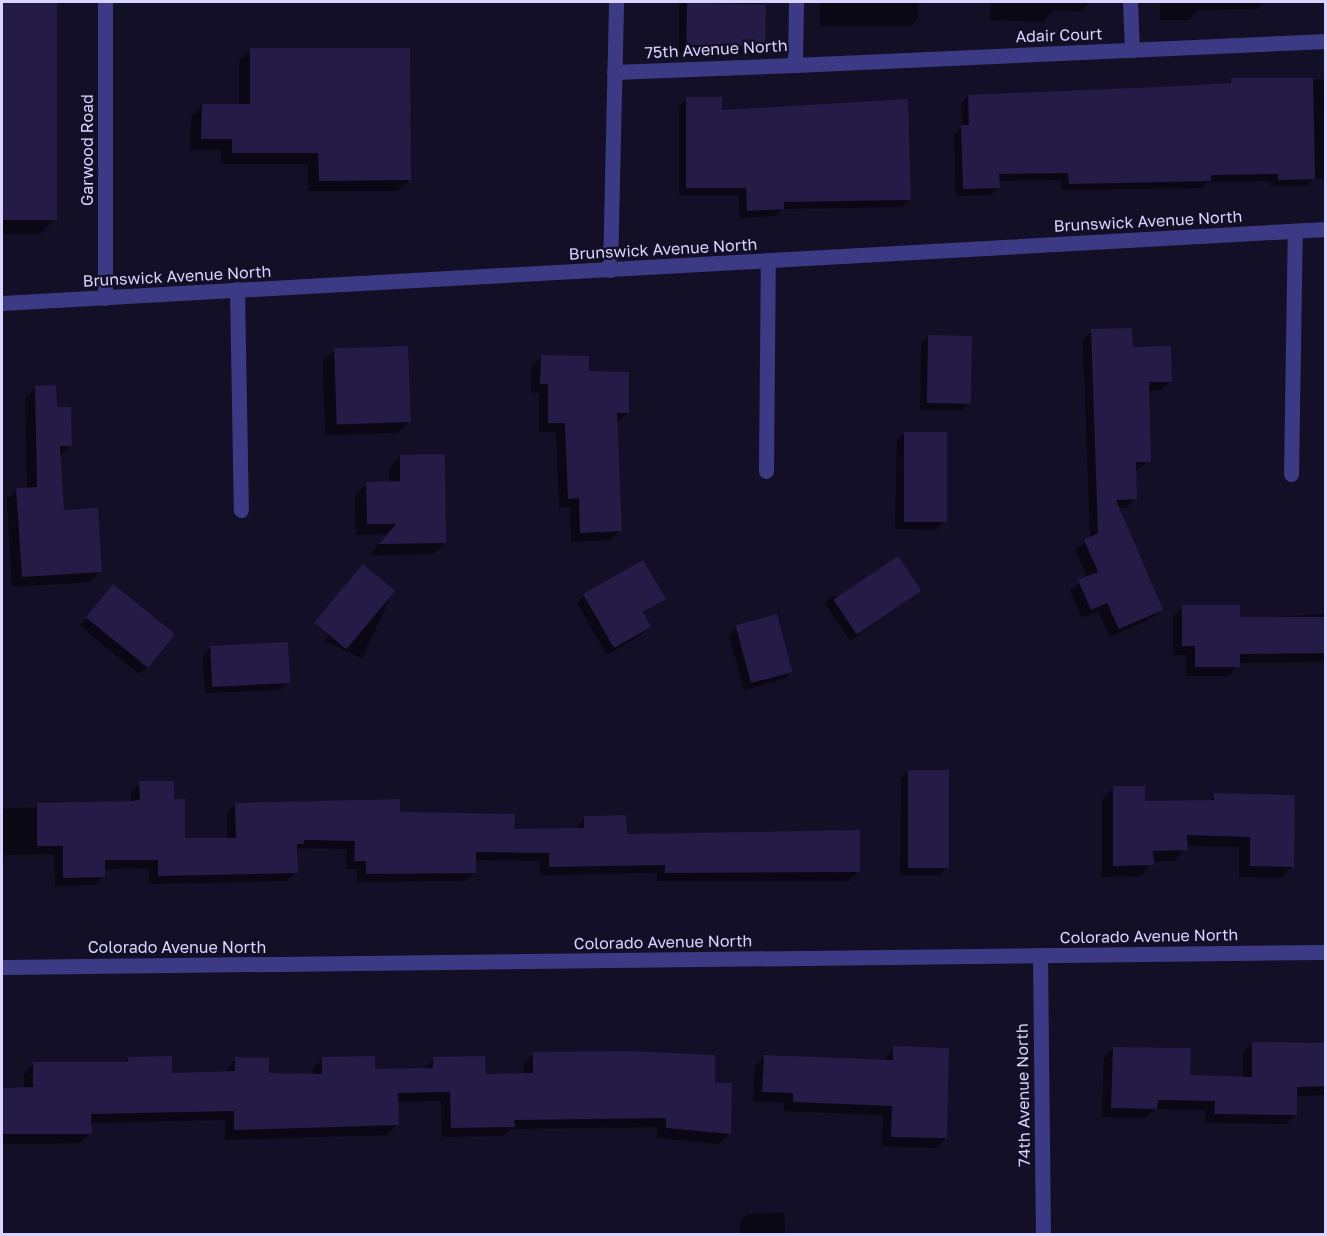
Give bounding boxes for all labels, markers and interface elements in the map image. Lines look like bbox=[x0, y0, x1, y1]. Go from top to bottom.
street label: Adair Court bbox=[1015, 24, 1103, 46]
street label: 75th Avenue North bbox=[644, 36, 788, 62]
street label: Garwood Road bbox=[77, 94, 97, 206]
street label: Brunswick Avenue North bbox=[1053, 206, 1243, 236]
street label: Brunswick Avenue North bbox=[568, 234, 758, 264]
street label: Brunswick Avenue North bbox=[82, 261, 272, 291]
street label: Colorado Avenue North bbox=[1060, 925, 1238, 947]
street label: Colorado Avenue North bbox=[574, 931, 752, 953]
street label: Colorado Avenue North bbox=[88, 937, 266, 957]
street label: 74th Avenue North bbox=[1012, 1023, 1034, 1167]

